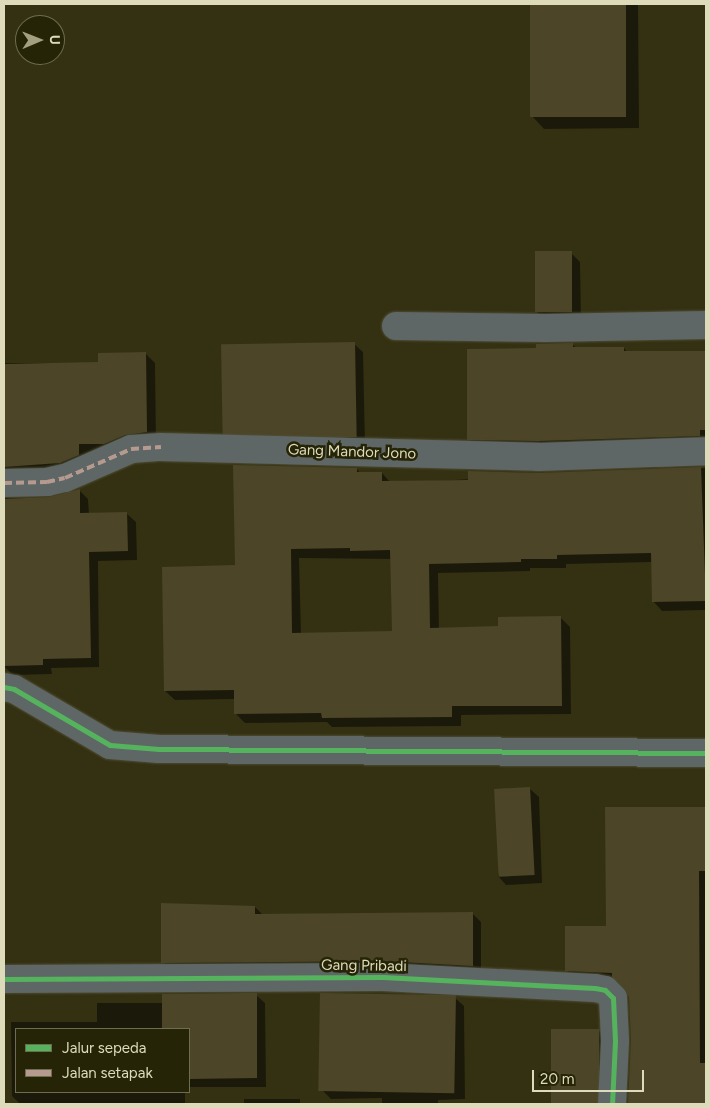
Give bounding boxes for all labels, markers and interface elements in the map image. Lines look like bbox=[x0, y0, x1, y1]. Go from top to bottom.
north arrow bbox=[15, 15, 65, 65]
text: U bbox=[46, 35, 63, 45]
street label: Gang Mandor Jono bbox=[288, 441, 416, 463]
street label: Gang Pribadi bbox=[321, 956, 407, 976]
legend bbox=[15, 1028, 190, 1093]
text: Jalur sepeda bbox=[62, 1039, 147, 1057]
scale bar bbox=[535, 1060, 648, 1092]
text: Jalan setapak bbox=[62, 1064, 153, 1082]
text: 20 m bbox=[540, 1070, 574, 1088]

